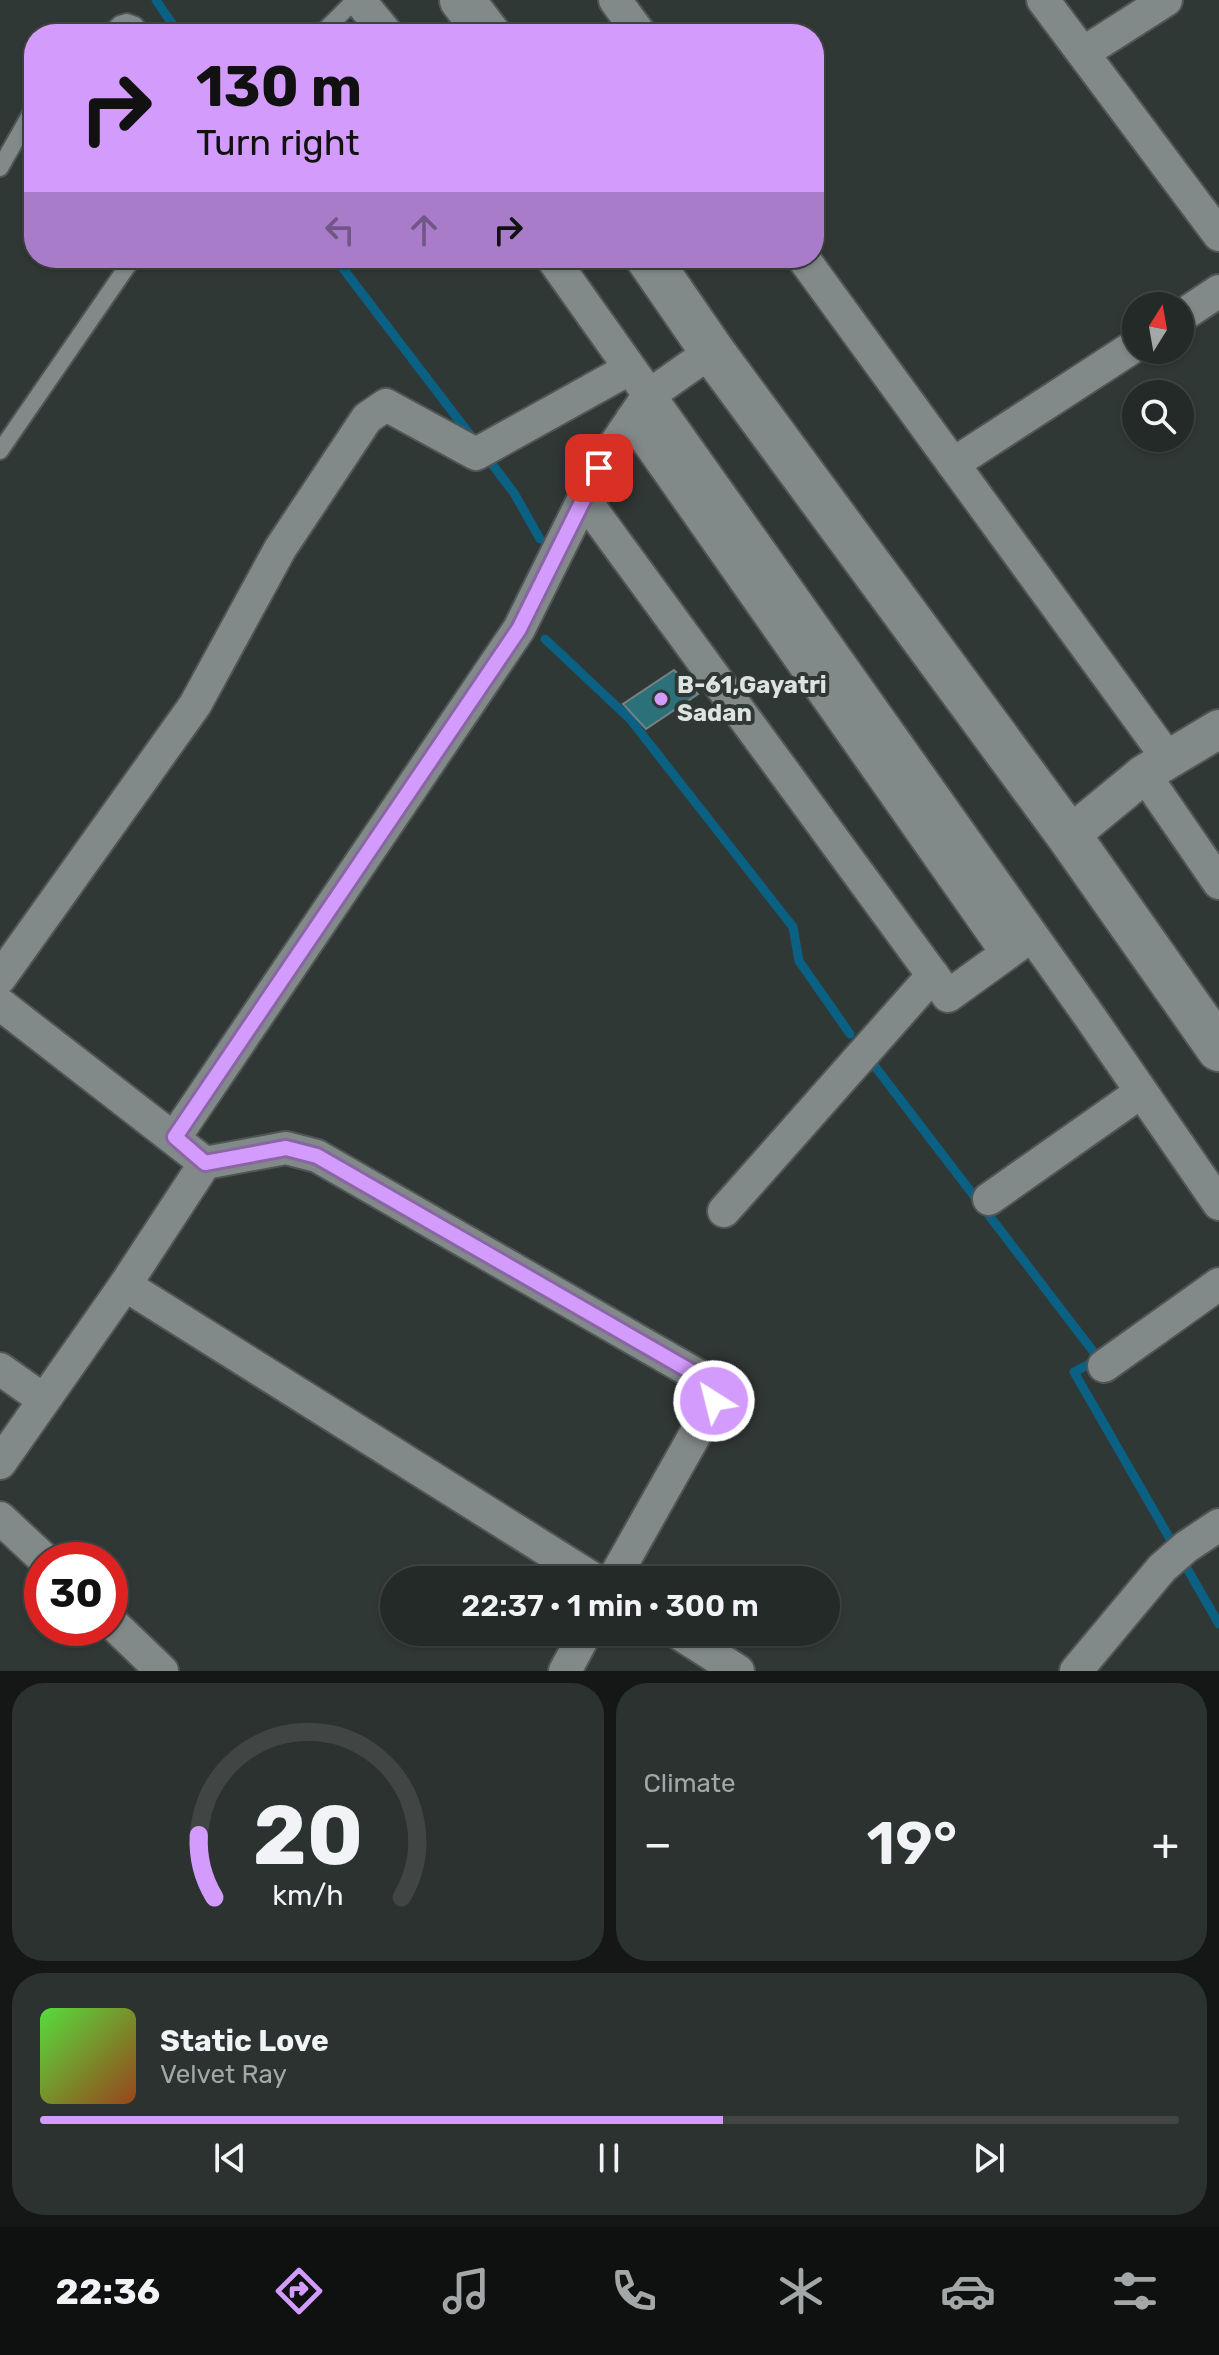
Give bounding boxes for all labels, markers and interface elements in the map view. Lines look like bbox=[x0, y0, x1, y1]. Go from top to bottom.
text: 130 m bbox=[196, 54, 362, 120]
icon: right bbox=[64, 56, 168, 160]
text: Turn right bbox=[196, 121, 360, 164]
icon: left bbox=[318, 208, 362, 252]
icon: ahead bbox=[402, 208, 446, 252]
icon: right bbox=[486, 208, 530, 252]
north arrow bbox=[1122, 292, 1194, 364]
map controls bbox=[1122, 292, 1194, 452]
button: search bbox=[1122, 380, 1194, 452]
pin bbox=[565, 434, 633, 502]
icon: arrive bbox=[577, 446, 621, 490]
place label: B-61,Gayatri Sadan bbox=[677, 671, 827, 727]
marker: B-61,Gayatri Sadan bbox=[652, 690, 670, 708]
position arrow bbox=[672, 1359, 756, 1443]
speed limit sign: 30 bbox=[24, 1542, 128, 1646]
text: 22:37 · 1 min · 300 m bbox=[461, 1588, 759, 1624]
text: Climate bbox=[644, 1768, 736, 1799]
text: 20 bbox=[252, 1786, 363, 1885]
text: 19° bbox=[866, 1808, 957, 1879]
text: − bbox=[644, 1818, 672, 1870]
text: + bbox=[1152, 1818, 1179, 1870]
text: km/h bbox=[272, 1878, 343, 1912]
text: Static Love bbox=[160, 2023, 329, 2059]
text: Velvet Ray bbox=[160, 2059, 287, 2090]
icon: previous bbox=[208, 2136, 252, 2180]
icon: pause bbox=[587, 2136, 631, 2180]
icon: next bbox=[967, 2136, 1011, 2180]
icon: directions bbox=[271, 2263, 327, 2319]
icon: music bbox=[438, 2263, 494, 2319]
icon: phone bbox=[606, 2263, 662, 2319]
icon: climate bbox=[773, 2263, 829, 2319]
icon: car bbox=[940, 2263, 996, 2319]
icon: filters bbox=[1107, 2263, 1163, 2319]
text: 22:36 bbox=[56, 2270, 160, 2313]

